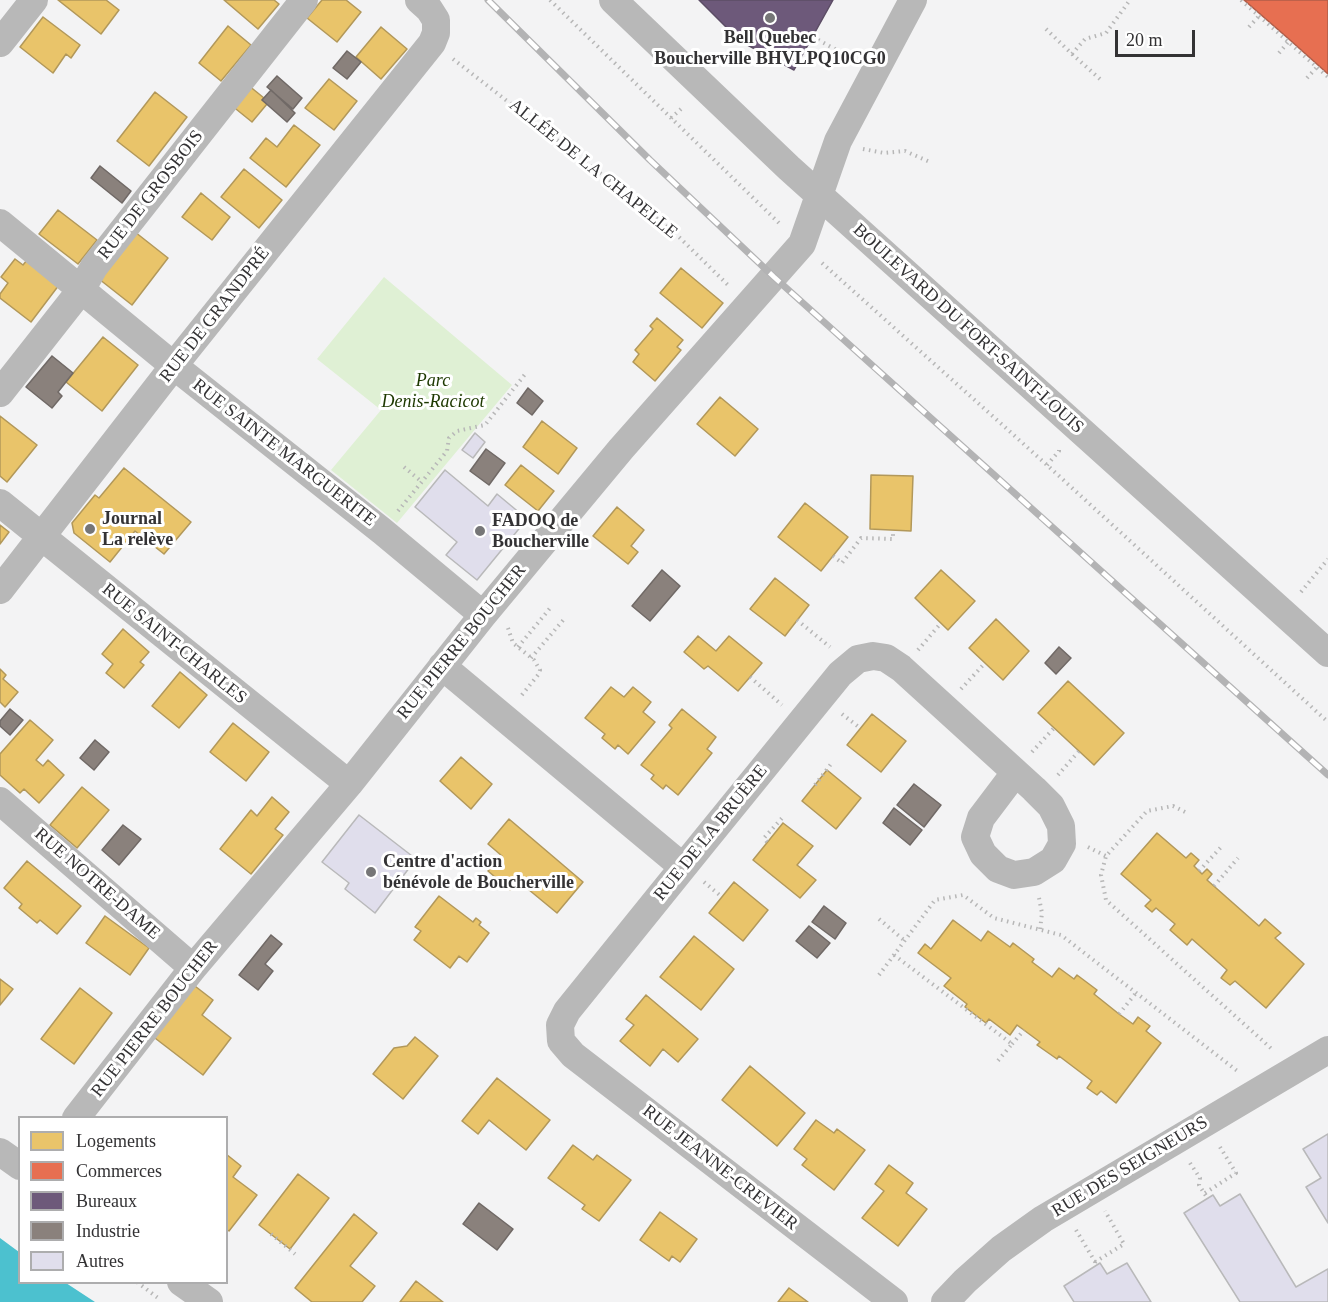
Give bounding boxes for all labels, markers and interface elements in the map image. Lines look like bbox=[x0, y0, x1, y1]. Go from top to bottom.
marker: Bell Quebec Boucherville BHVLPQ10CG0 bbox=[763, 11, 777, 25]
scale bar bbox=[1118, 18, 1198, 56]
place label: Bell Quebec Boucherville BHVLPQ10CG0 bbox=[654, 27, 886, 70]
text: 20 m bbox=[1126, 30, 1163, 50]
street label: ALLÉE DE LA CHAPELLE bbox=[504, 94, 682, 244]
street label: RUE DE GROSBOIS bbox=[94, 126, 208, 264]
street label: BOULEVARD DU FORT-SAINT-LOUIS bbox=[848, 220, 1088, 438]
street label: RUE DE GRANDPRÉ bbox=[155, 243, 275, 387]
park label: Parc Denis-Racicot bbox=[382, 370, 484, 412]
street label: RUE SAINTE MARGUERITE bbox=[188, 375, 380, 531]
place label: Journal La relève bbox=[102, 508, 173, 550]
place label: FADOQ de Boucherville bbox=[492, 510, 589, 552]
marker: Journal La relève bbox=[83, 522, 97, 536]
marker: FADOQ de Boucherville bbox=[473, 524, 487, 538]
street label: RUE PIERRE BOUCHER bbox=[393, 560, 531, 724]
street label: RUE SAINT-CHARLES bbox=[97, 579, 251, 709]
street label: RUE DE LA BRUÈRE bbox=[650, 761, 772, 905]
street label: RUE NOTRE-DAME bbox=[30, 824, 164, 944]
place label: Centre d'action bénévole de Boucherville bbox=[383, 851, 574, 894]
marker: Centre d'action bénévole de Boucherville bbox=[364, 865, 378, 879]
street label: RUE PIERRE BOUCHER bbox=[87, 936, 223, 1102]
street label: RUE JEANNE-CREVIER bbox=[638, 1101, 802, 1235]
street label: RUE DES SEIGNEURS bbox=[1048, 1112, 1212, 1222]
legend bbox=[18, 1116, 228, 1284]
text: Logements bbox=[76, 1131, 156, 1151]
text: Commerces bbox=[76, 1161, 162, 1181]
text: Bureaux bbox=[76, 1191, 137, 1211]
text: Industrie bbox=[76, 1221, 140, 1241]
text: Autres bbox=[76, 1251, 124, 1271]

